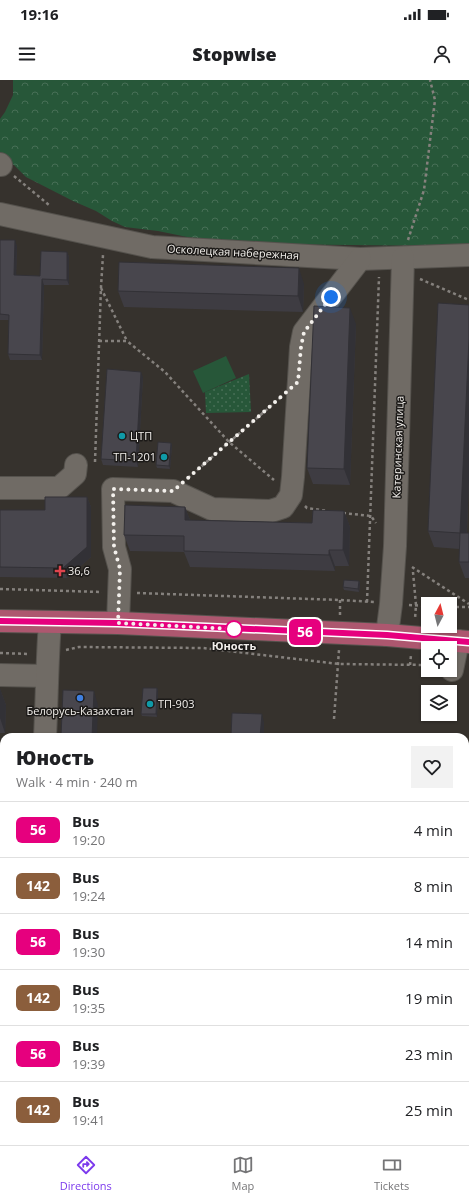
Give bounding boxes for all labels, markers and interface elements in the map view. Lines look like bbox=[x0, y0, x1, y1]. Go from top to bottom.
text: 19:16 bbox=[20, 4, 59, 24]
text: Stopwise bbox=[192, 42, 277, 66]
icon: menu bbox=[16, 43, 38, 65]
icon: person bbox=[431, 43, 453, 65]
street label: Осколецкая набережная bbox=[167, 241, 299, 262]
your location bbox=[321, 287, 341, 307]
street label: Катеринская улица bbox=[388, 395, 407, 499]
place label: ЦТП bbox=[130, 428, 152, 443]
marker: ЦТП bbox=[117, 431, 127, 441]
place label: ТП-1201 bbox=[113, 449, 156, 464]
marker: ТП-1201 bbox=[159, 452, 169, 462]
place label: 36,6 bbox=[68, 563, 90, 578]
marker: 36,6 bbox=[55, 566, 65, 576]
north arrow bbox=[421, 597, 457, 633]
map controls bbox=[421, 597, 457, 721]
line badge: 56 bbox=[287, 619, 323, 645]
marker: Юность bbox=[225, 620, 243, 638]
text: 56 bbox=[297, 622, 313, 641]
place label: Юность bbox=[212, 638, 256, 653]
button: locate bbox=[421, 641, 457, 677]
button: layers bbox=[421, 685, 457, 721]
marker: Белорусь-Казахстан bbox=[75, 693, 85, 703]
place label: ТП-903 bbox=[158, 696, 194, 711]
marker: ТП-903 bbox=[145, 699, 155, 709]
place label: Белорусь-Казахстан bbox=[27, 703, 133, 718]
text: Юность bbox=[16, 745, 94, 771]
button: heart bbox=[411, 746, 453, 788]
text: Walk · 4 min · 240 m bbox=[16, 773, 138, 791]
text: Bus bbox=[72, 811, 99, 831]
text: 56 bbox=[30, 820, 46, 839]
text: 4 min bbox=[414, 820, 453, 840]
text: 19:20 bbox=[72, 831, 105, 849]
text: Bus bbox=[72, 867, 99, 887]
text: 142 bbox=[26, 876, 50, 895]
text: 8 min bbox=[414, 876, 453, 896]
text: 19:24 bbox=[72, 887, 105, 905]
text: Bus bbox=[72, 923, 99, 943]
text: 56 bbox=[30, 932, 46, 951]
text: 14 min bbox=[405, 932, 453, 952]
text: 19:30 bbox=[72, 943, 105, 961]
text: Bus bbox=[72, 979, 99, 999]
text: 142 bbox=[26, 988, 50, 1007]
text: 19 min bbox=[405, 988, 453, 1008]
text: 19:35 bbox=[72, 999, 105, 1017]
text: Bus bbox=[72, 1035, 99, 1055]
text: 56 bbox=[30, 1044, 46, 1063]
text: 23 min bbox=[405, 1044, 453, 1064]
text: 19:39 bbox=[72, 1055, 105, 1073]
text: Bus bbox=[72, 1091, 99, 1111]
text: 142 bbox=[26, 1100, 50, 1119]
text: 25 min bbox=[405, 1100, 453, 1120]
text: 19:41 bbox=[72, 1111, 105, 1129]
tab: Directions bbox=[60, 1154, 112, 1193]
tab: Map bbox=[232, 1154, 254, 1193]
tab: Tickets bbox=[374, 1154, 409, 1193]

